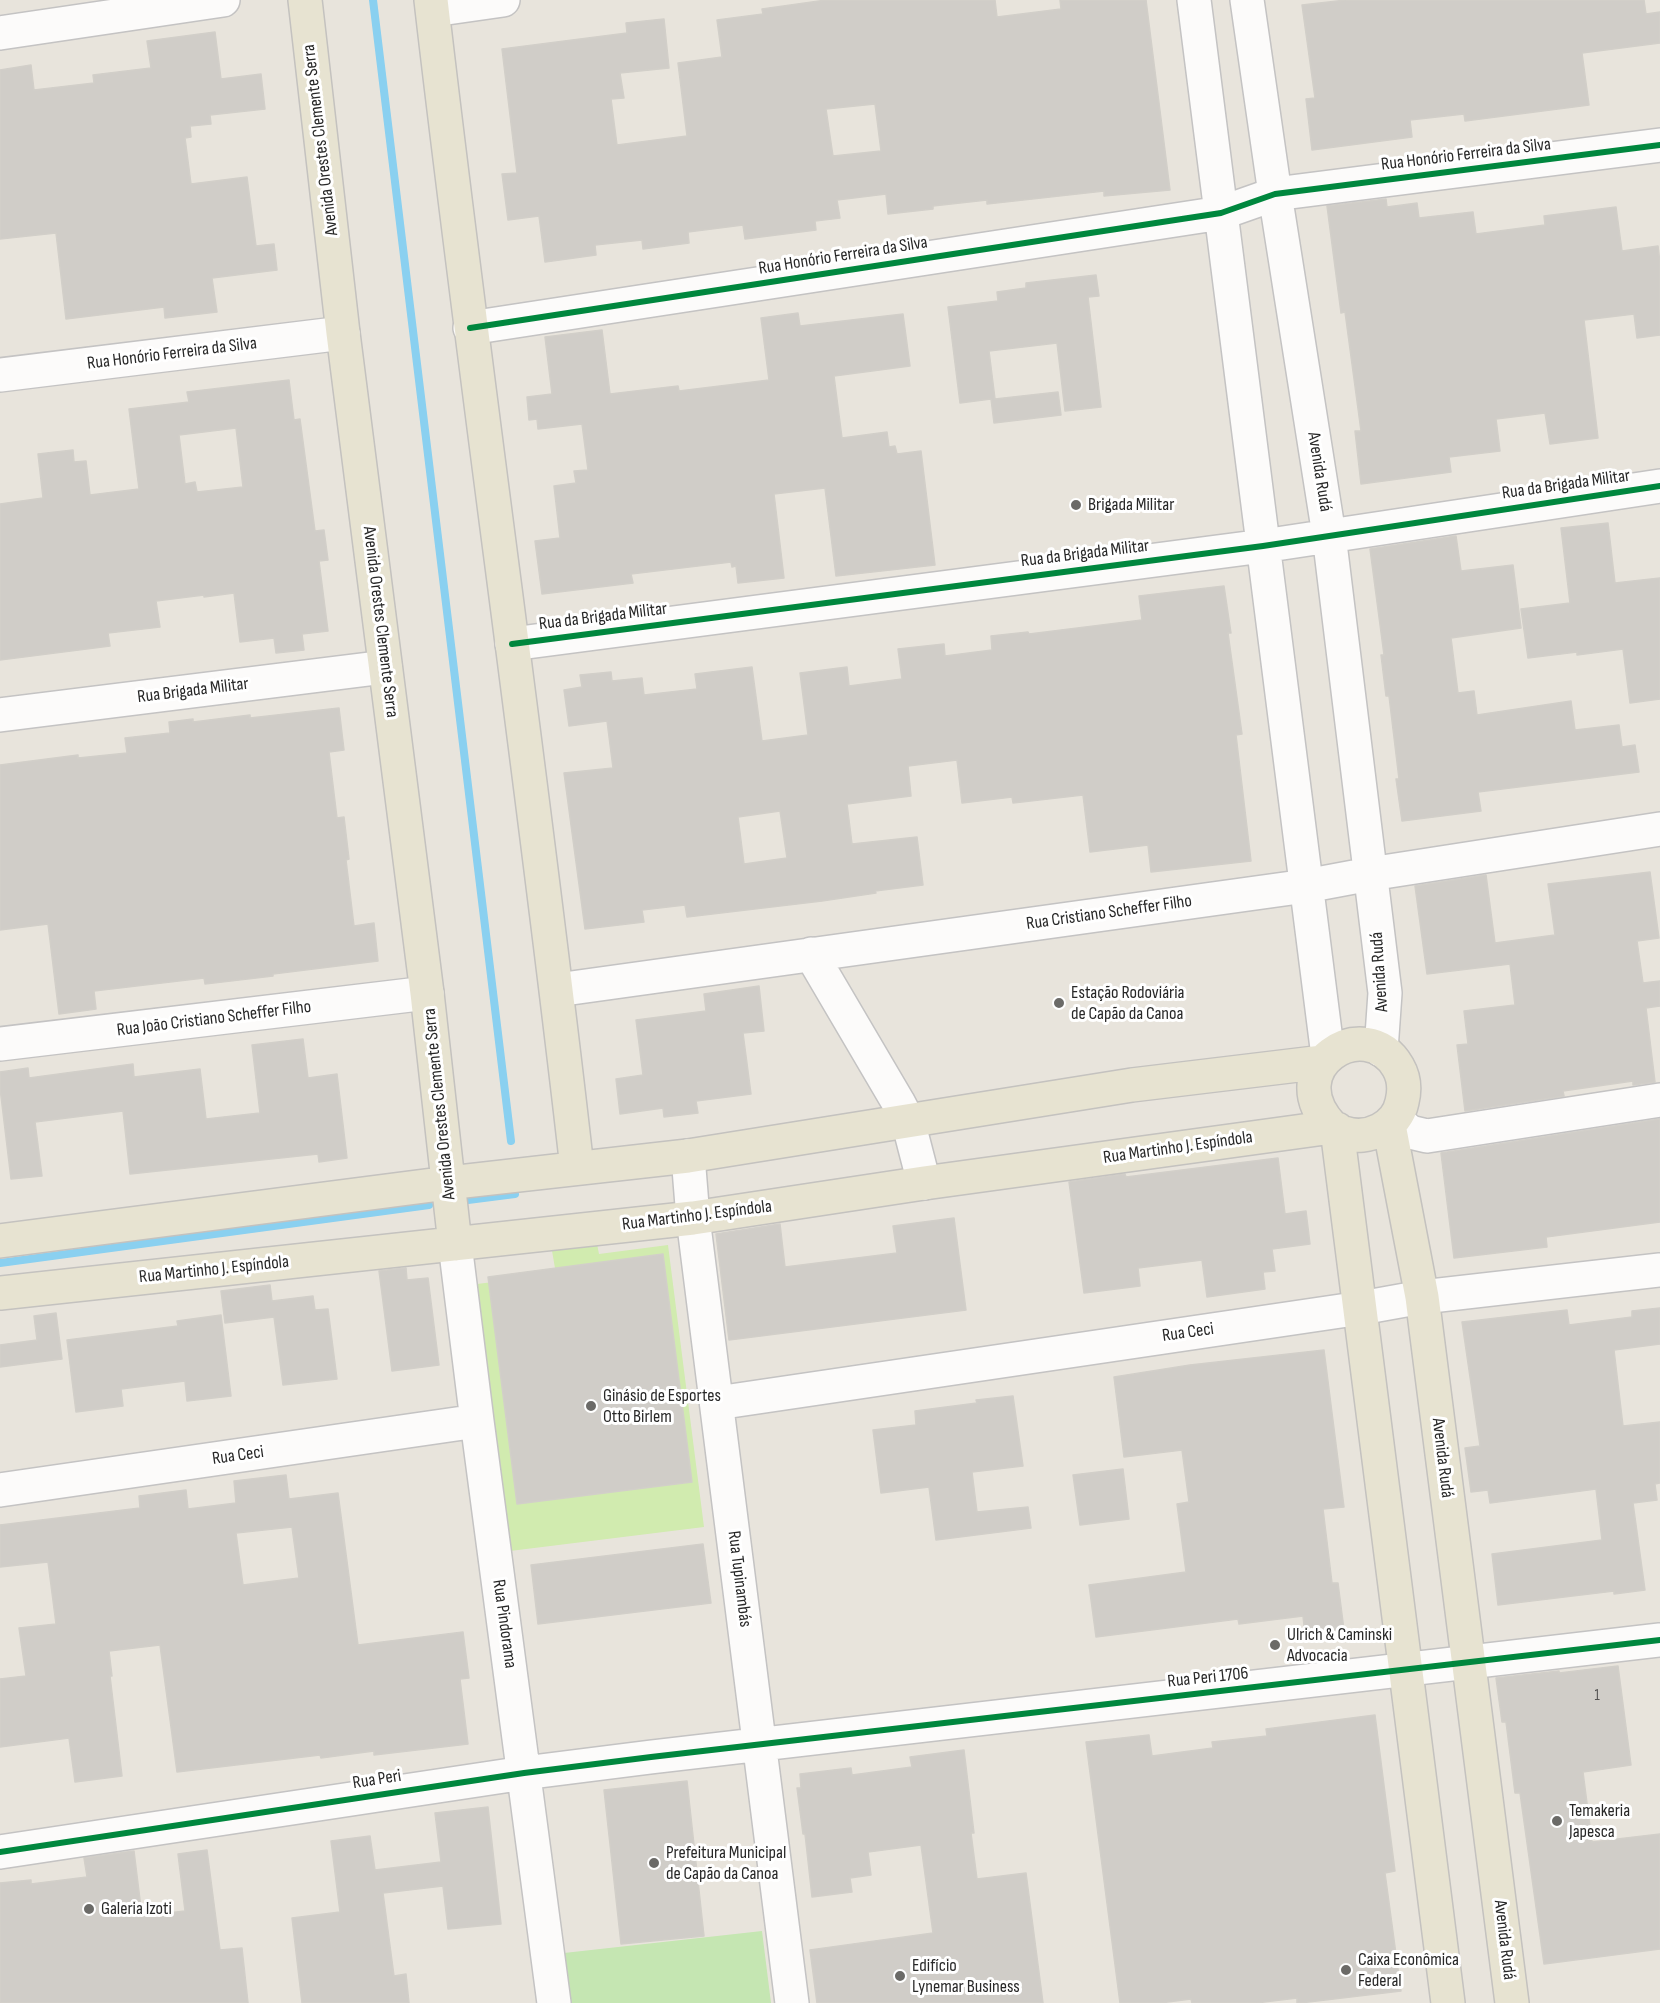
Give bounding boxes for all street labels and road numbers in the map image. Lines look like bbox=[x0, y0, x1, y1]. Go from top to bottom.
street label: Avenida Orestes Clemente Serra bbox=[299, 43, 343, 237]
street label: Rua Honório Ferreira da Silva bbox=[1380, 134, 1552, 176]
street label: Rua Honório Ferreira da Silva bbox=[757, 232, 929, 280]
street label: Rua Honório Ferreira da Silva bbox=[86, 333, 258, 375]
street label: Avenida Rudá bbox=[1302, 431, 1336, 513]
street label: Rua da Brigada Militar bbox=[1501, 465, 1631, 505]
street label: Avenida Orestes Clemente Serra bbox=[358, 525, 402, 719]
street label: Rua da Brigada Militar bbox=[1020, 535, 1150, 573]
street label: Rua da Brigada Militar bbox=[538, 598, 668, 636]
street label: Rua Brigada Militar bbox=[136, 673, 250, 709]
street label: Rua Cristiano Scheffer Filho bbox=[1025, 891, 1193, 935]
street label: Avenida Rudá bbox=[1366, 931, 1394, 1013]
street label: Rua João Cristiano Scheffer Filho bbox=[116, 996, 312, 1042]
street label: Avenida Orestes Clemente Serra bbox=[419, 1007, 461, 1201]
street label: Rua Martinho J. Espíndola bbox=[1102, 1127, 1254, 1169]
street label: Rua Martinho J. Espíndola bbox=[621, 1196, 773, 1236]
street label: Rua Martinho J. Espíndola bbox=[138, 1251, 290, 1289]
street label: Rua Ceci bbox=[1161, 1319, 1215, 1347]
street label: Avenida Rudá bbox=[1426, 1417, 1458, 1499]
street label: Rua Ceci bbox=[211, 1442, 265, 1470]
street label: Rua Tupinambás bbox=[722, 1530, 756, 1628]
street label: Rua Pindorama bbox=[487, 1578, 521, 1670]
street label: Rua Peri 1706 bbox=[1167, 1663, 1249, 1693]
street label: Rua Peri bbox=[351, 1766, 403, 1794]
street label: Avenida Rudá bbox=[1488, 1899, 1520, 1981]

